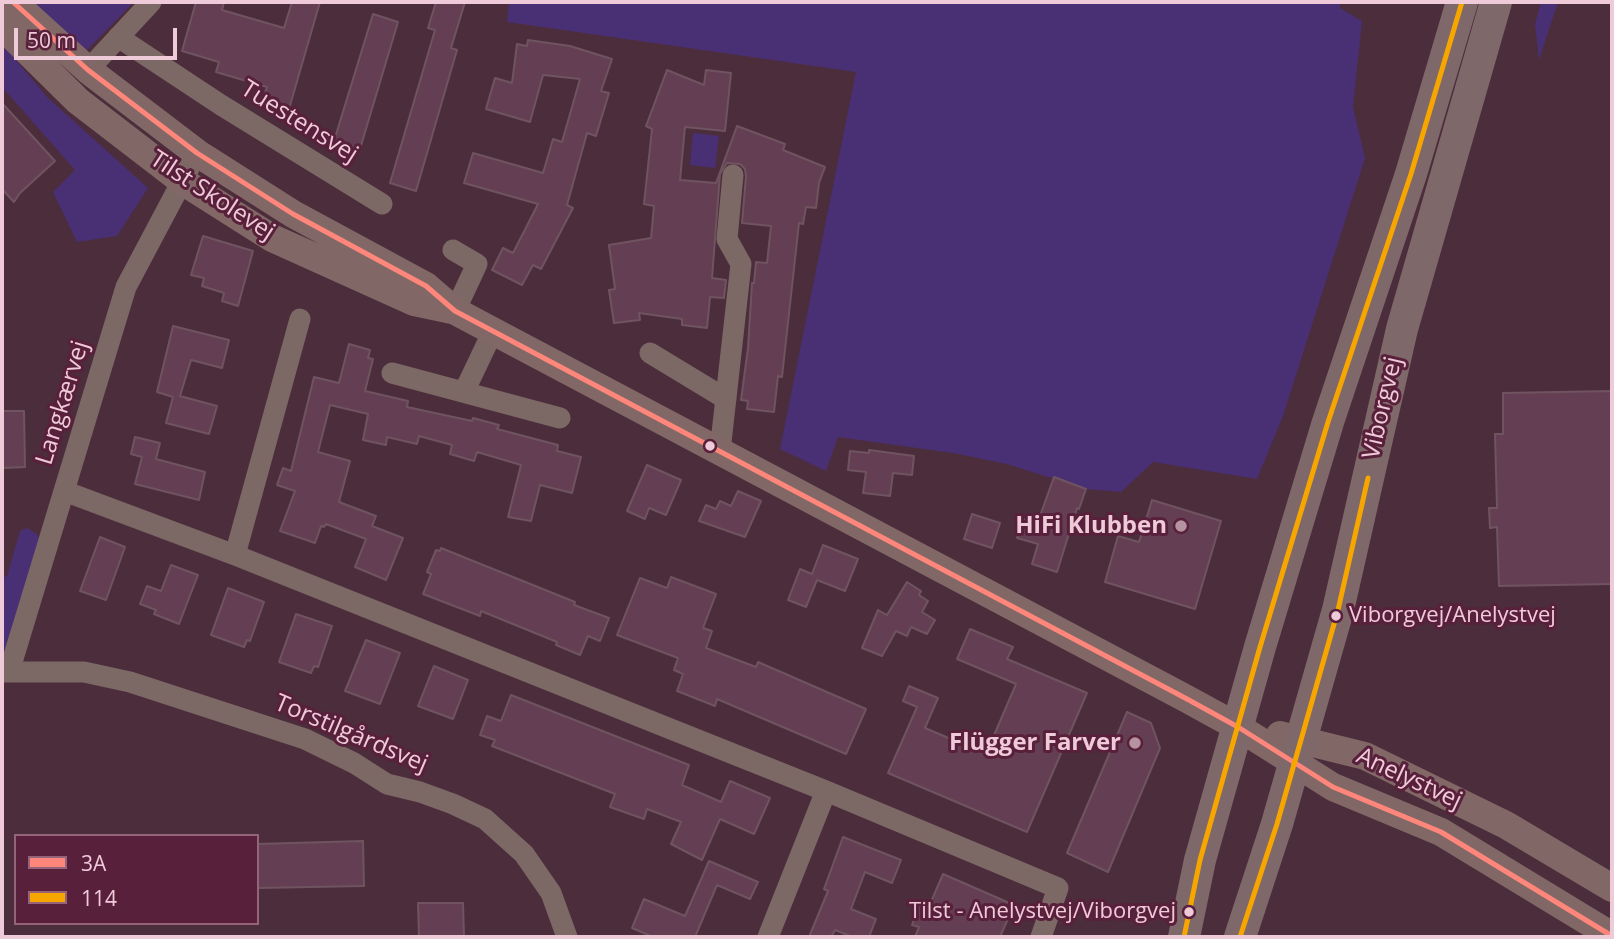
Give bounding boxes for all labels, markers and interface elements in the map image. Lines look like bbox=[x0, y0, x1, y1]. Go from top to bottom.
scale bar bbox=[18, 14, 180, 58]
text: 50 m bbox=[27, 26, 76, 54]
street label: Tuestensvej bbox=[235, 75, 363, 169]
street label: Tilst Skolevej bbox=[144, 145, 280, 247]
street label: Langkærvej bbox=[30, 337, 96, 469]
street label: Viborgvej bbox=[1357, 354, 1409, 462]
unlabelled marker bbox=[703, 439, 717, 453]
place label: HiFi Klubben bbox=[1015, 512, 1167, 540]
marker: HiFi Klubben bbox=[1173, 518, 1189, 534]
place label: Viborgvej/Anelystvej bbox=[1349, 603, 1556, 629]
marker: Viborgvej/Anelystvej bbox=[1329, 609, 1343, 623]
street label: Torstilgårdsvej bbox=[270, 689, 432, 779]
place label: Flügger Farver bbox=[949, 729, 1121, 757]
marker: Flügger Farver bbox=[1127, 735, 1143, 751]
street label: Anelystvej bbox=[1352, 742, 1466, 816]
legend bbox=[14, 834, 259, 925]
text: 3A bbox=[81, 849, 106, 877]
text: 114 bbox=[81, 884, 117, 912]
place label: Tilst - Anelystvej/Viborgvej bbox=[909, 899, 1176, 925]
marker: Tilst - Anelystvej/Viborgvej bbox=[1182, 905, 1196, 919]

